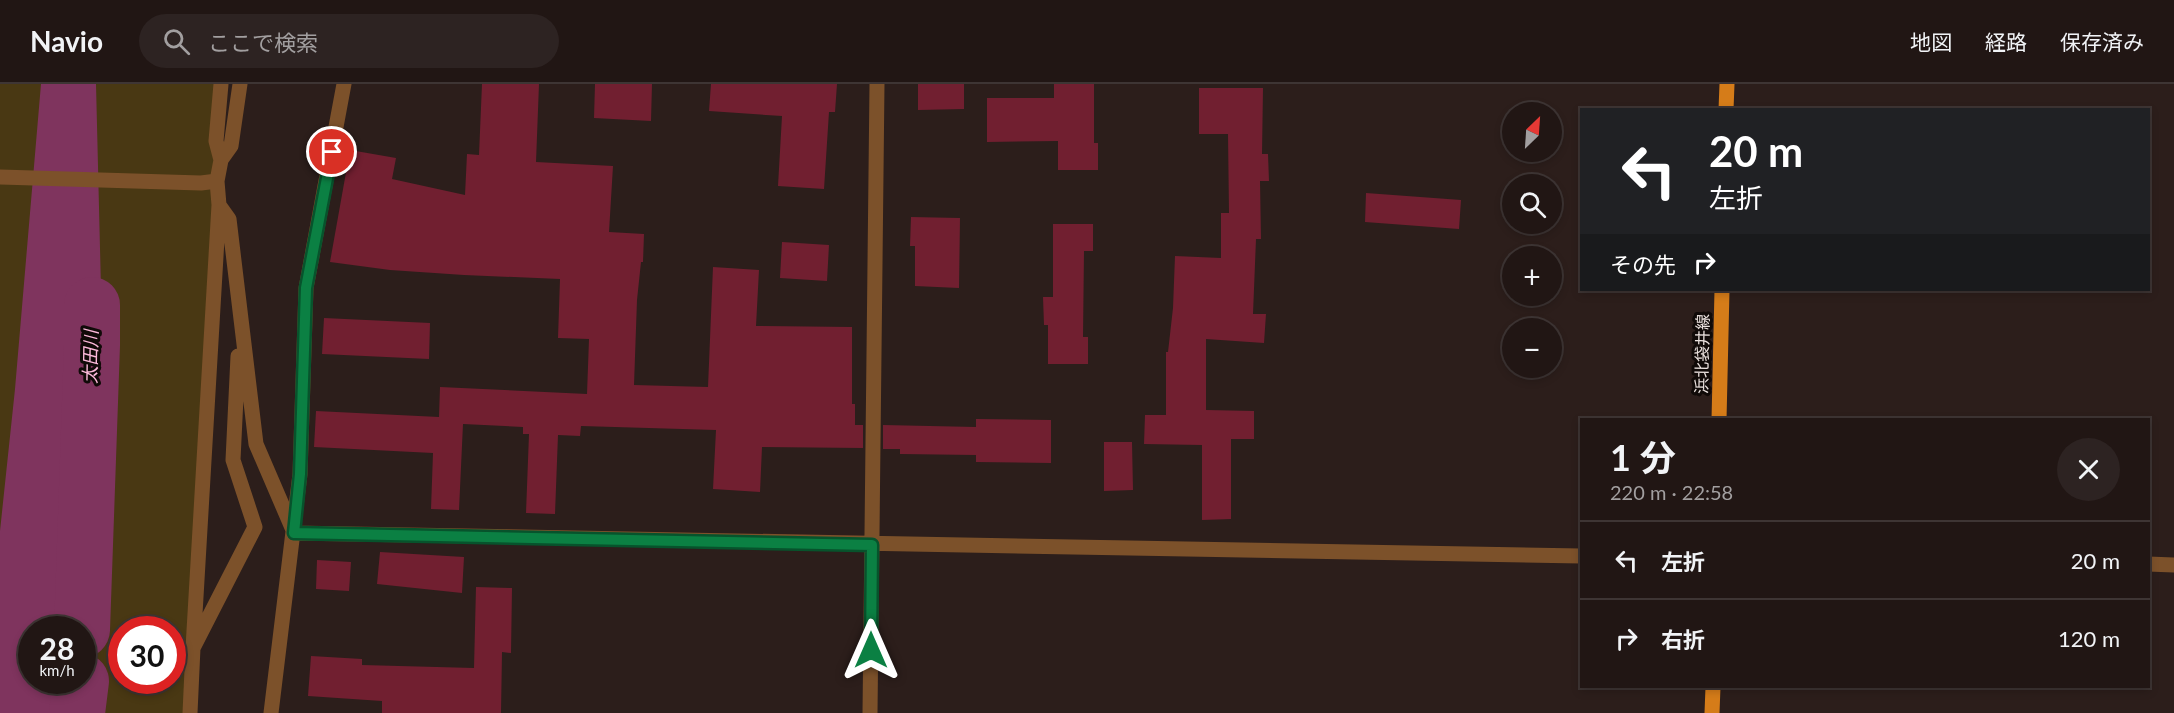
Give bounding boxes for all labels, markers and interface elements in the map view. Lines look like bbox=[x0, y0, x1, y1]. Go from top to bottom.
search box bbox=[139, 14, 559, 68]
text: Navio bbox=[30, 24, 103, 58]
icon: search bbox=[160, 25, 193, 58]
text: ここで検索 bbox=[208, 29, 318, 56]
text: 地図 bbox=[1910, 29, 1952, 54]
text: 経路 bbox=[1985, 29, 2027, 54]
text: 保存済み bbox=[2060, 29, 2144, 54]
north arrow bbox=[1502, 102, 1562, 162]
map controls bbox=[1502, 102, 1562, 378]
pin bbox=[306, 126, 357, 177]
text: 20 m bbox=[1709, 126, 1803, 176]
icon: left bbox=[1610, 132, 1688, 210]
icon: arrive bbox=[315, 135, 348, 168]
button: search bbox=[1502, 174, 1562, 234]
text: 左折 bbox=[1709, 181, 1763, 214]
button: + bbox=[1502, 246, 1562, 306]
icon: right bbox=[1688, 246, 1721, 279]
text: その先 bbox=[1610, 251, 1676, 278]
street label: 浜北袋井線 bbox=[1691, 314, 1712, 394]
button: − bbox=[1502, 318, 1562, 378]
water label: 太田川 bbox=[79, 328, 102, 384]
text: 1 分 bbox=[1610, 435, 1676, 479]
button: close bbox=[2057, 438, 2120, 501]
text: 220 m · 22:58 bbox=[1610, 480, 1733, 504]
icon: left bbox=[1610, 544, 1643, 577]
text: 20 m bbox=[2071, 547, 2120, 574]
text: 左折 bbox=[1661, 548, 1705, 575]
speed limit sign: 30 bbox=[108, 616, 186, 694]
position arrow bbox=[839, 618, 903, 682]
icon: right bbox=[1610, 622, 1643, 655]
text: 120 m bbox=[2058, 625, 2120, 652]
text: 右折 bbox=[1661, 626, 1705, 653]
text: 28 bbox=[40, 630, 74, 666]
text: km/h bbox=[39, 661, 75, 679]

